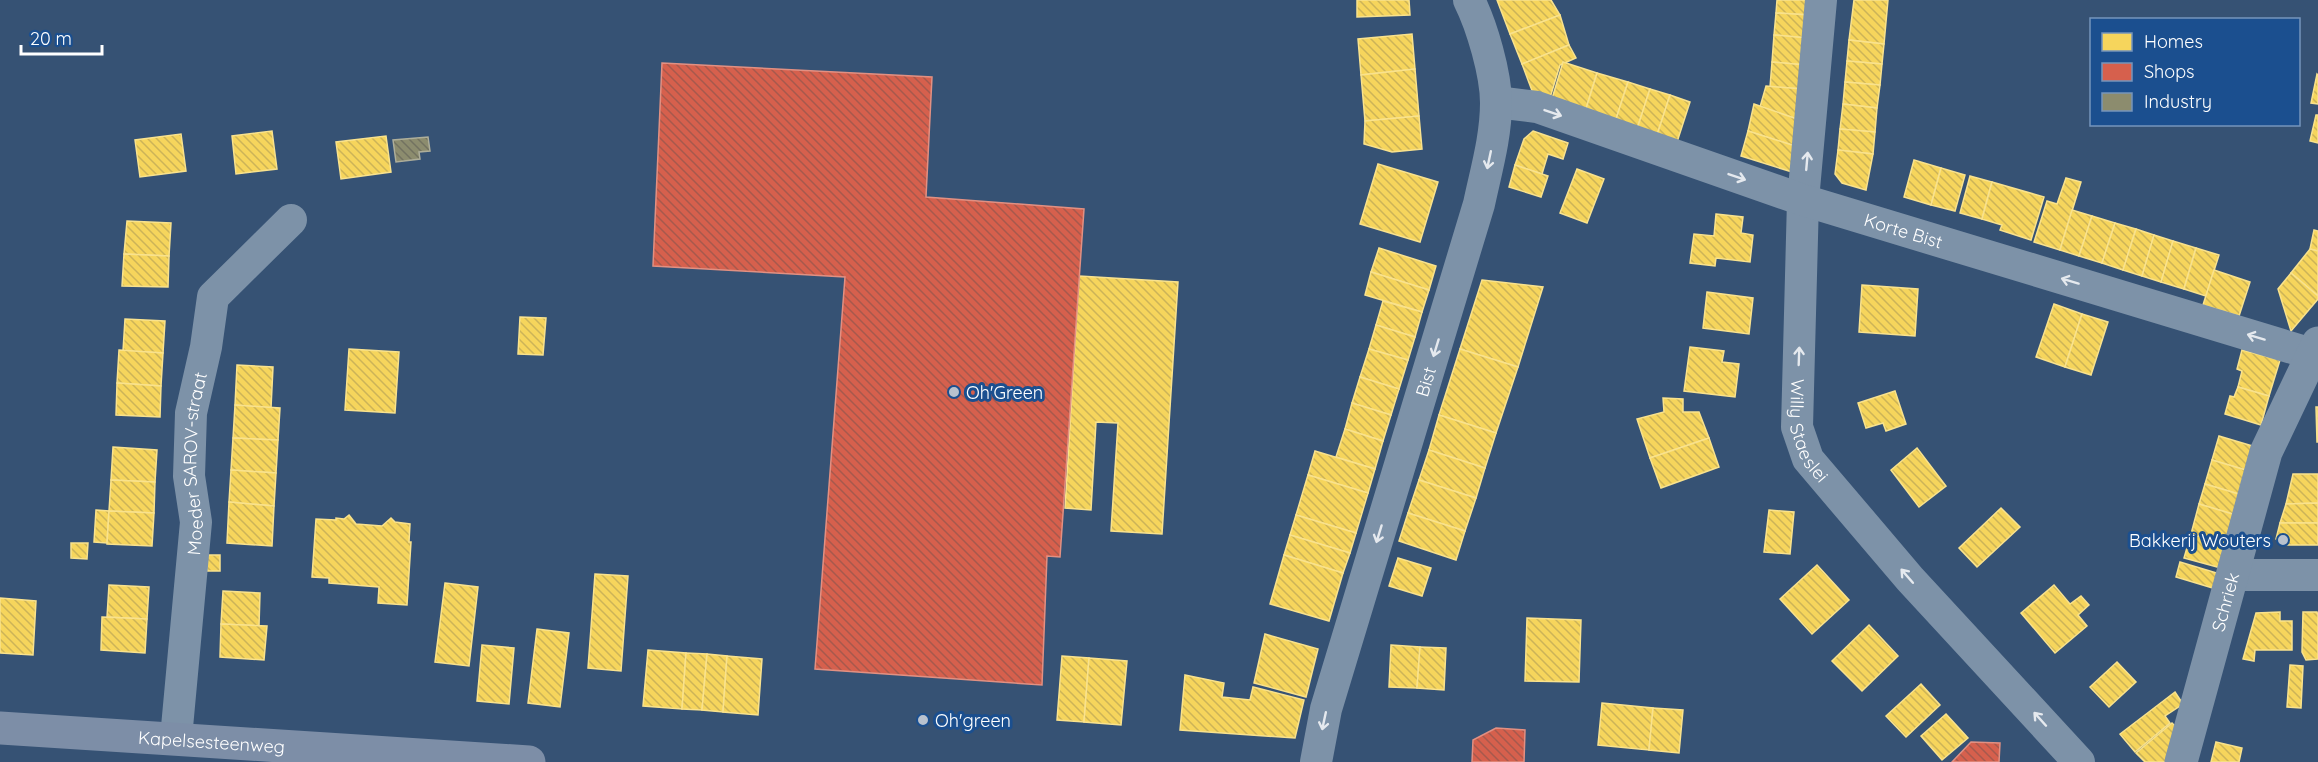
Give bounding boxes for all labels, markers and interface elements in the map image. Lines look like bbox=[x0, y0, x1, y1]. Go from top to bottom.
scale bar bbox=[21, 18, 102, 56]
legend bbox=[2090, 18, 2300, 126]
text: 20 m bbox=[30, 27, 72, 50]
text: Homes bbox=[2144, 30, 2203, 53]
text: Shops bbox=[2144, 60, 2195, 83]
text: Industry bbox=[2144, 90, 2212, 113]
one-way arrow bbox=[1543, 108, 1562, 119]
one-way arrow bbox=[1483, 150, 1494, 170]
one-way arrow bbox=[1802, 152, 1813, 172]
one-way arrow bbox=[1727, 173, 1746, 184]
street label: Korte Bist bbox=[1861, 208, 1945, 253]
one-way arrow bbox=[2061, 275, 2080, 286]
one-way arrow bbox=[2247, 331, 2266, 342]
one-way arrow bbox=[1430, 338, 1441, 357]
one-way arrow bbox=[1793, 347, 1805, 366]
street label: Bist bbox=[1410, 364, 1441, 399]
street label: Moeder SAROV-straat bbox=[177, 370, 211, 556]
street label: Willy Staeslei bbox=[1785, 379, 1834, 487]
place label: Oh'Green bbox=[966, 381, 1043, 404]
marker: Oh'Green bbox=[947, 385, 961, 399]
one-way arrow bbox=[1373, 525, 1384, 544]
place label: Bakkerij Wouters bbox=[2129, 529, 2271, 552]
marker: Bakkerij Wouters bbox=[2276, 533, 2290, 547]
one-way arrow bbox=[1900, 568, 1914, 583]
street label: Schriek bbox=[2206, 570, 2244, 634]
place label: Oh'green bbox=[935, 709, 1011, 732]
one-way arrow bbox=[1318, 711, 1329, 731]
one-way arrow bbox=[2033, 712, 2047, 727]
marker: Oh'green bbox=[916, 713, 930, 727]
street label: Kapelsesteenweg bbox=[137, 725, 286, 758]

